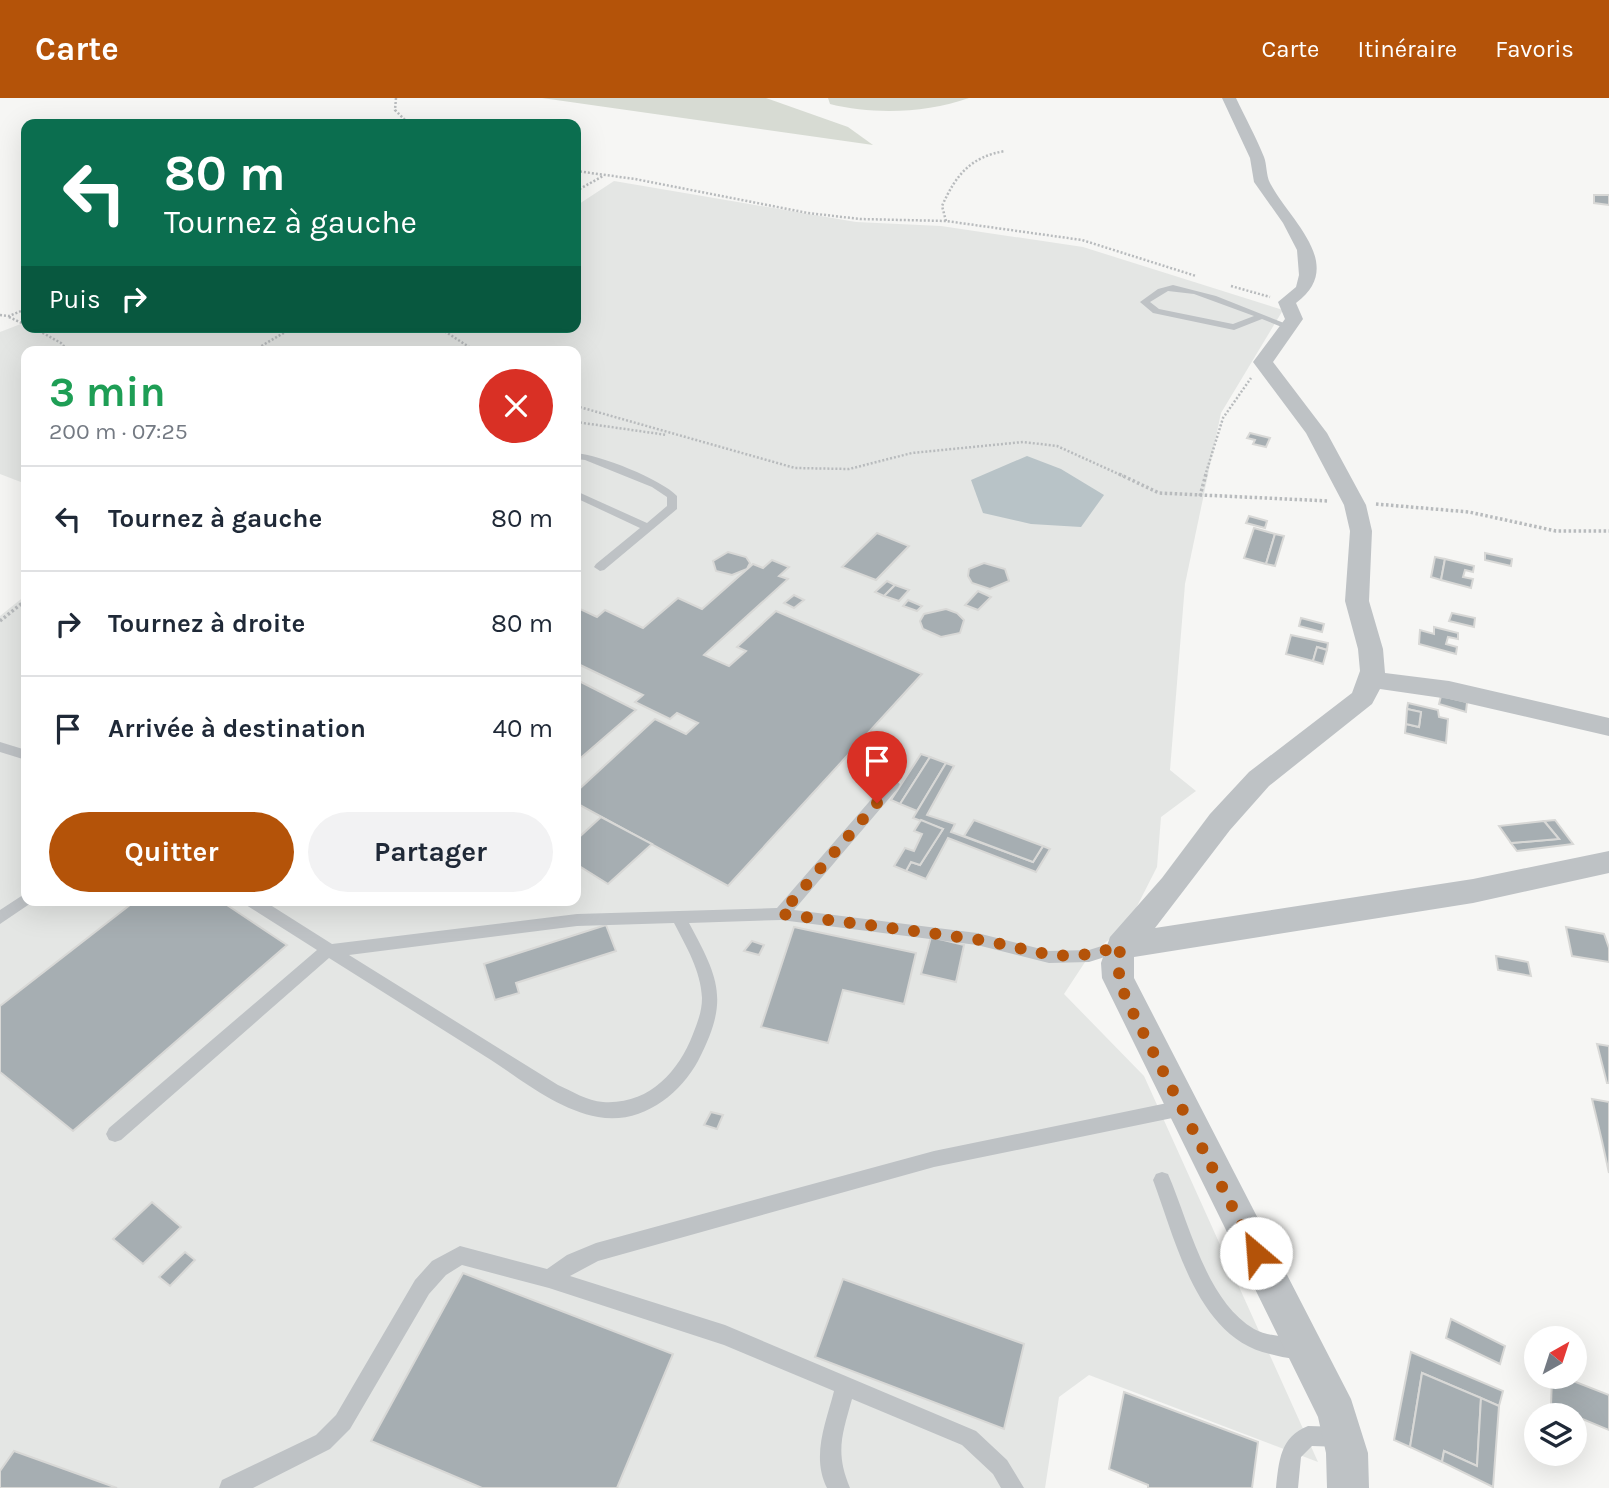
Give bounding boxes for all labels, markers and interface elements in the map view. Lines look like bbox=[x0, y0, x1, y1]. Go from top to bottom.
text: Carte bbox=[35, 30, 119, 68]
text: Carte bbox=[1261, 35, 1319, 63]
text: Itinéraire bbox=[1357, 35, 1457, 63]
text: Favoris bbox=[1495, 35, 1574, 63]
text: 80 m bbox=[164, 145, 286, 202]
icon: left bbox=[49, 147, 140, 238]
text: Tournez à gauche bbox=[164, 204, 417, 241]
icon: right bbox=[115, 280, 153, 318]
text: Puis bbox=[49, 284, 101, 315]
text: 3 min bbox=[49, 367, 166, 417]
button: close bbox=[479, 369, 553, 443]
text: 200 m · 07:25 bbox=[49, 418, 188, 445]
icon: left bbox=[49, 500, 87, 538]
text: Tournez à gauche bbox=[108, 503, 322, 534]
text: 80 m bbox=[491, 503, 553, 534]
icon: right bbox=[49, 605, 87, 643]
text: Tournez à droite bbox=[108, 608, 305, 639]
text: 80 m bbox=[491, 608, 553, 639]
icon: arrive bbox=[49, 710, 87, 748]
text: Arrivée à destination bbox=[108, 713, 366, 744]
text: 40 m bbox=[493, 713, 553, 744]
pin bbox=[847, 731, 907, 803]
icon: arrive bbox=[858, 742, 896, 780]
button: Quitter bbox=[49, 812, 294, 892]
button: Partager bbox=[308, 812, 553, 892]
position arrow bbox=[1219, 1216, 1293, 1290]
north arrow bbox=[1524, 1326, 1587, 1390]
map controls bbox=[1524, 1326, 1587, 1466]
button: layers bbox=[1524, 1403, 1587, 1466]

